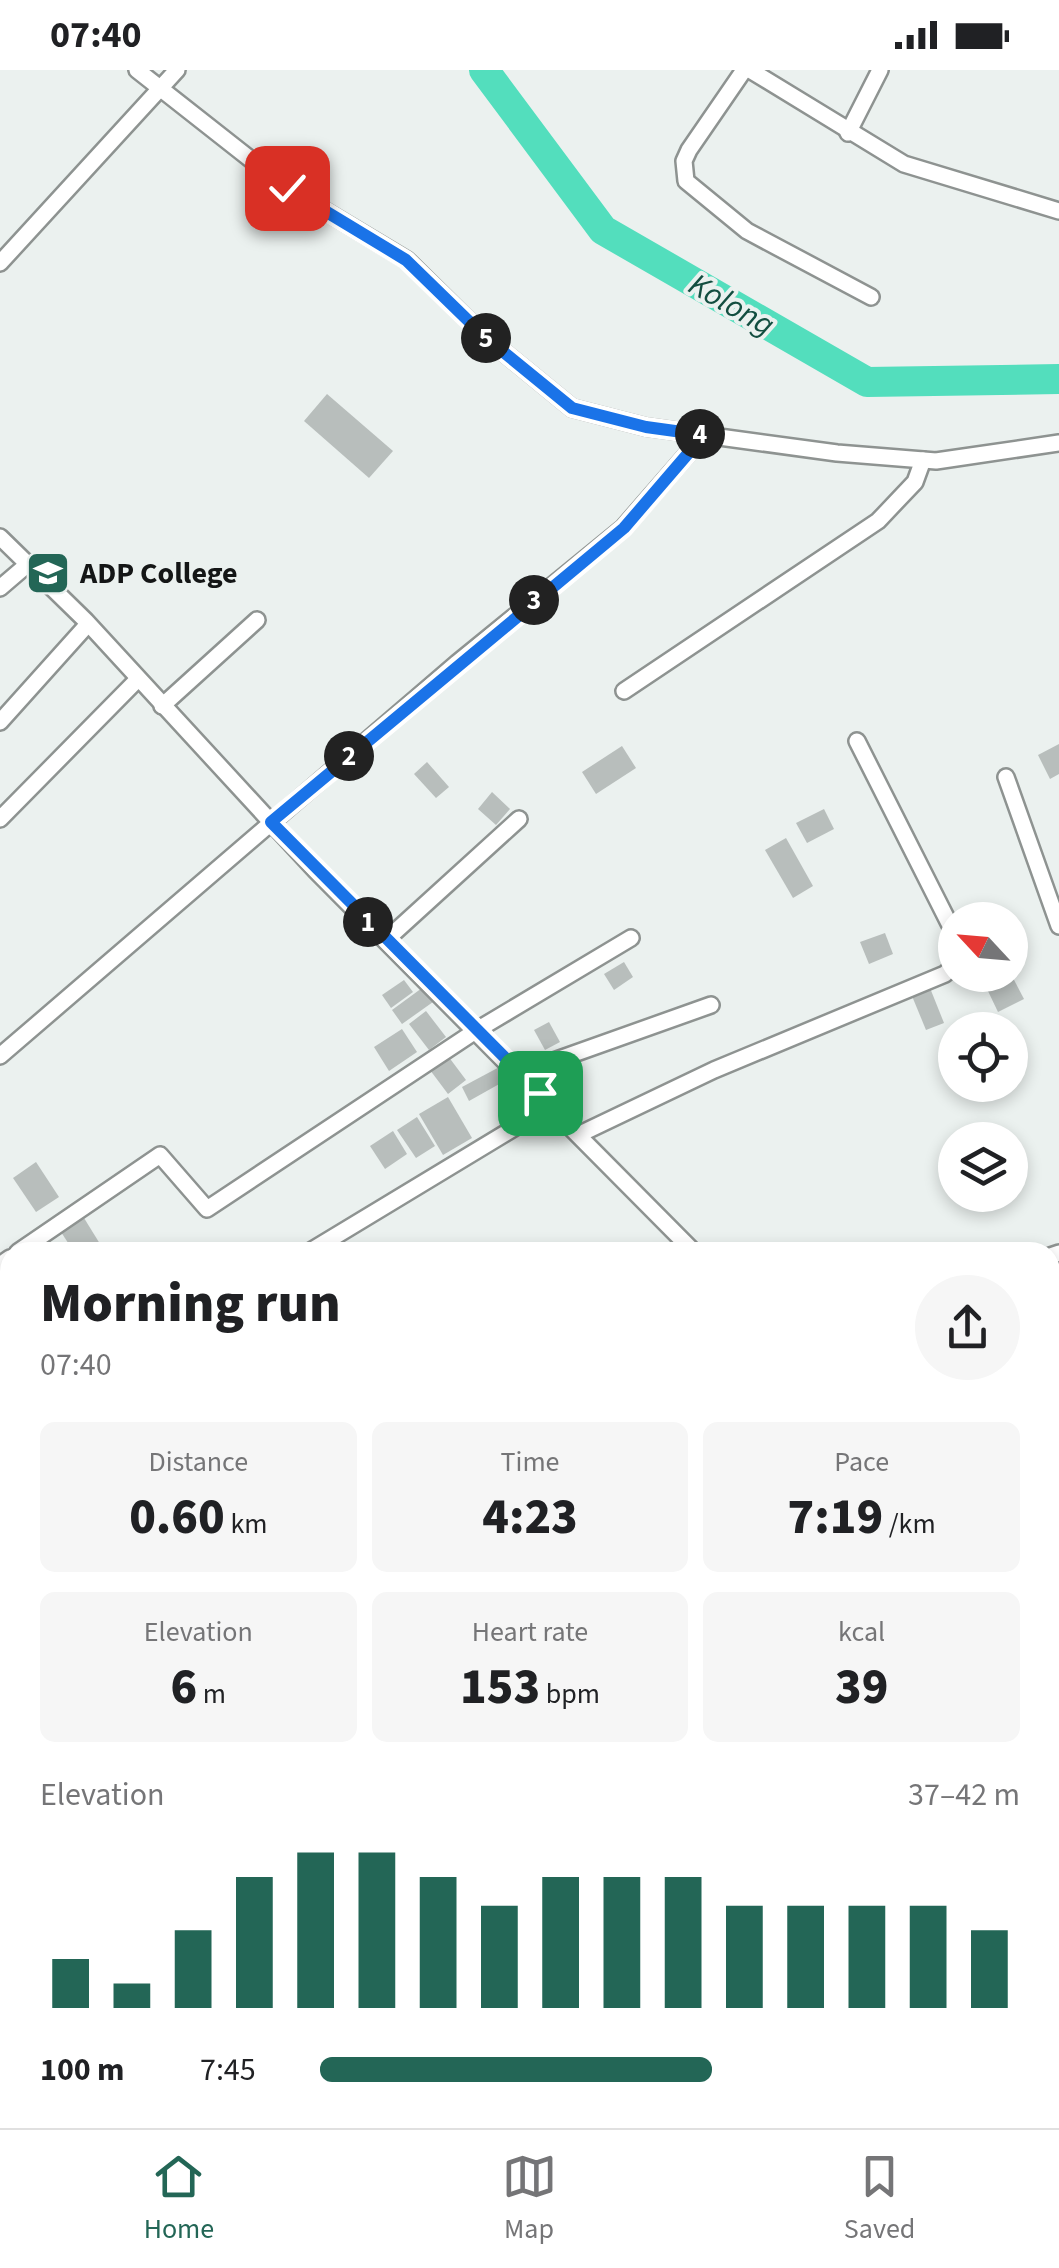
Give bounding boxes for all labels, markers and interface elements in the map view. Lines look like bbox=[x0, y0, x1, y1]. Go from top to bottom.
text: 07:40 bbox=[50, 8, 142, 62]
pin bbox=[245, 146, 330, 231]
icon: check bbox=[260, 161, 315, 216]
water label: Kolong bbox=[680, 262, 783, 348]
pin: 5 bbox=[461, 313, 511, 363]
text: 5 bbox=[479, 318, 493, 358]
pin: 4 bbox=[675, 409, 725, 459]
text: 4 bbox=[693, 414, 707, 454]
school or university icon: ADP College bbox=[25, 550, 71, 596]
place label: ADP College bbox=[79, 552, 238, 595]
pin: 3 bbox=[509, 575, 559, 625]
text: 3 bbox=[527, 580, 541, 620]
pin: 2 bbox=[324, 731, 374, 781]
text: 2 bbox=[342, 736, 356, 776]
pin: 1 bbox=[343, 897, 393, 947]
text: 1 bbox=[361, 902, 375, 942]
north arrow bbox=[938, 902, 1028, 992]
map controls bbox=[938, 902, 1028, 1212]
button: locate bbox=[938, 1012, 1028, 1102]
pin bbox=[498, 1051, 583, 1136]
icon: arrive bbox=[513, 1066, 568, 1121]
button: layers bbox=[938, 1122, 1028, 1212]
text: Morning run bbox=[40, 1265, 341, 1343]
button: share bbox=[915, 1275, 1020, 1380]
text: 07:40 bbox=[40, 1342, 112, 1388]
text: Distance bbox=[149, 1442, 248, 1482]
text: Time bbox=[500, 1442, 559, 1482]
text: Pace bbox=[834, 1442, 889, 1482]
text: 0.60 bbox=[129, 1482, 225, 1553]
text: 4:23 bbox=[482, 1482, 578, 1553]
text: 7:19 bbox=[788, 1482, 883, 1553]
text: km bbox=[225, 1504, 267, 1544]
text: /km bbox=[883, 1504, 936, 1544]
text: Elevation bbox=[144, 1612, 253, 1652]
text: Heart rate bbox=[472, 1612, 588, 1652]
text: kcal bbox=[838, 1612, 885, 1652]
text: 6 bbox=[171, 1652, 197, 1723]
text: 153 bbox=[460, 1652, 540, 1723]
text: 39 bbox=[835, 1652, 888, 1723]
text: m bbox=[197, 1674, 226, 1714]
text: bpm bbox=[540, 1674, 600, 1714]
text: Elevation bbox=[40, 1772, 165, 1818]
text: 37–42 m bbox=[908, 1772, 1020, 1818]
text: 100 m bbox=[40, 2047, 125, 2093]
text: 7:45 bbox=[200, 2047, 256, 2093]
tab: Home bbox=[144, 2149, 214, 2249]
tab: Map bbox=[502, 2149, 557, 2249]
tab: Saved bbox=[844, 2149, 915, 2249]

